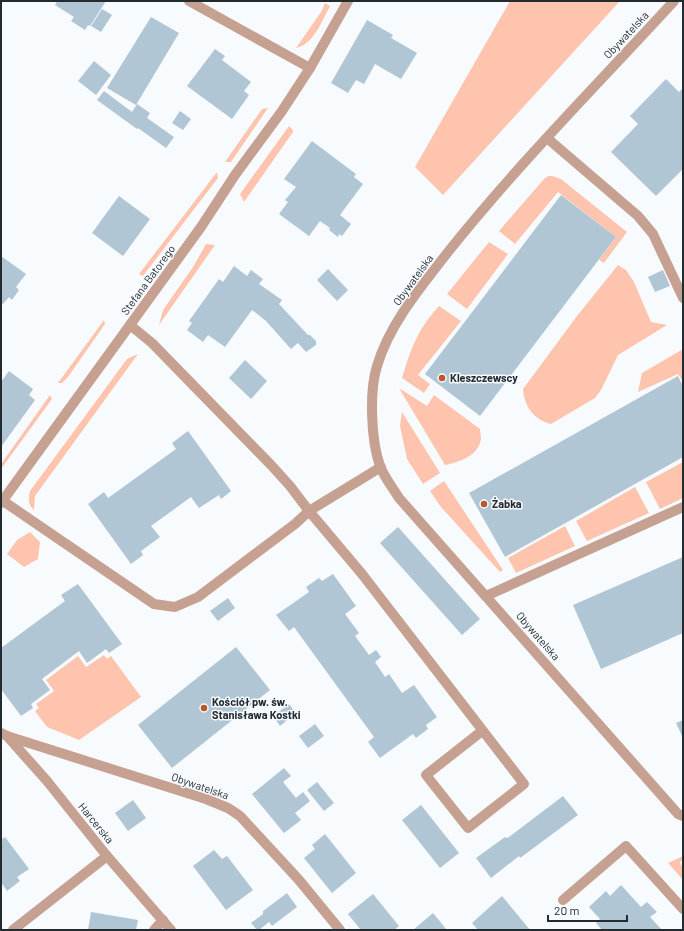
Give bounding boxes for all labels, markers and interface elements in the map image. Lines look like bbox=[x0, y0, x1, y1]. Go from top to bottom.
street label: Obywatelska bbox=[601, 8, 651, 61]
street label: Stefana Batorego bbox=[118, 242, 177, 317]
street label: Obywatelska bbox=[390, 252, 435, 308]
place label: Kleszczewscy bbox=[450, 371, 518, 384]
marker: Kleszczewscy bbox=[437, 373, 447, 383]
place label: Żabka bbox=[492, 497, 522, 510]
marker: Żabka bbox=[479, 499, 489, 509]
street label: Obywatelska bbox=[514, 609, 563, 662]
place label: Kościół pw. św. Stanisława Kostki bbox=[212, 695, 301, 721]
marker: Kościół pw. św. Stanisława Kostki bbox=[199, 703, 209, 713]
street label: Obywatelska bbox=[170, 770, 231, 801]
street label: Harcerska bbox=[76, 800, 117, 846]
scale bar bbox=[548, 897, 627, 923]
text: 20 m bbox=[554, 903, 580, 917]

